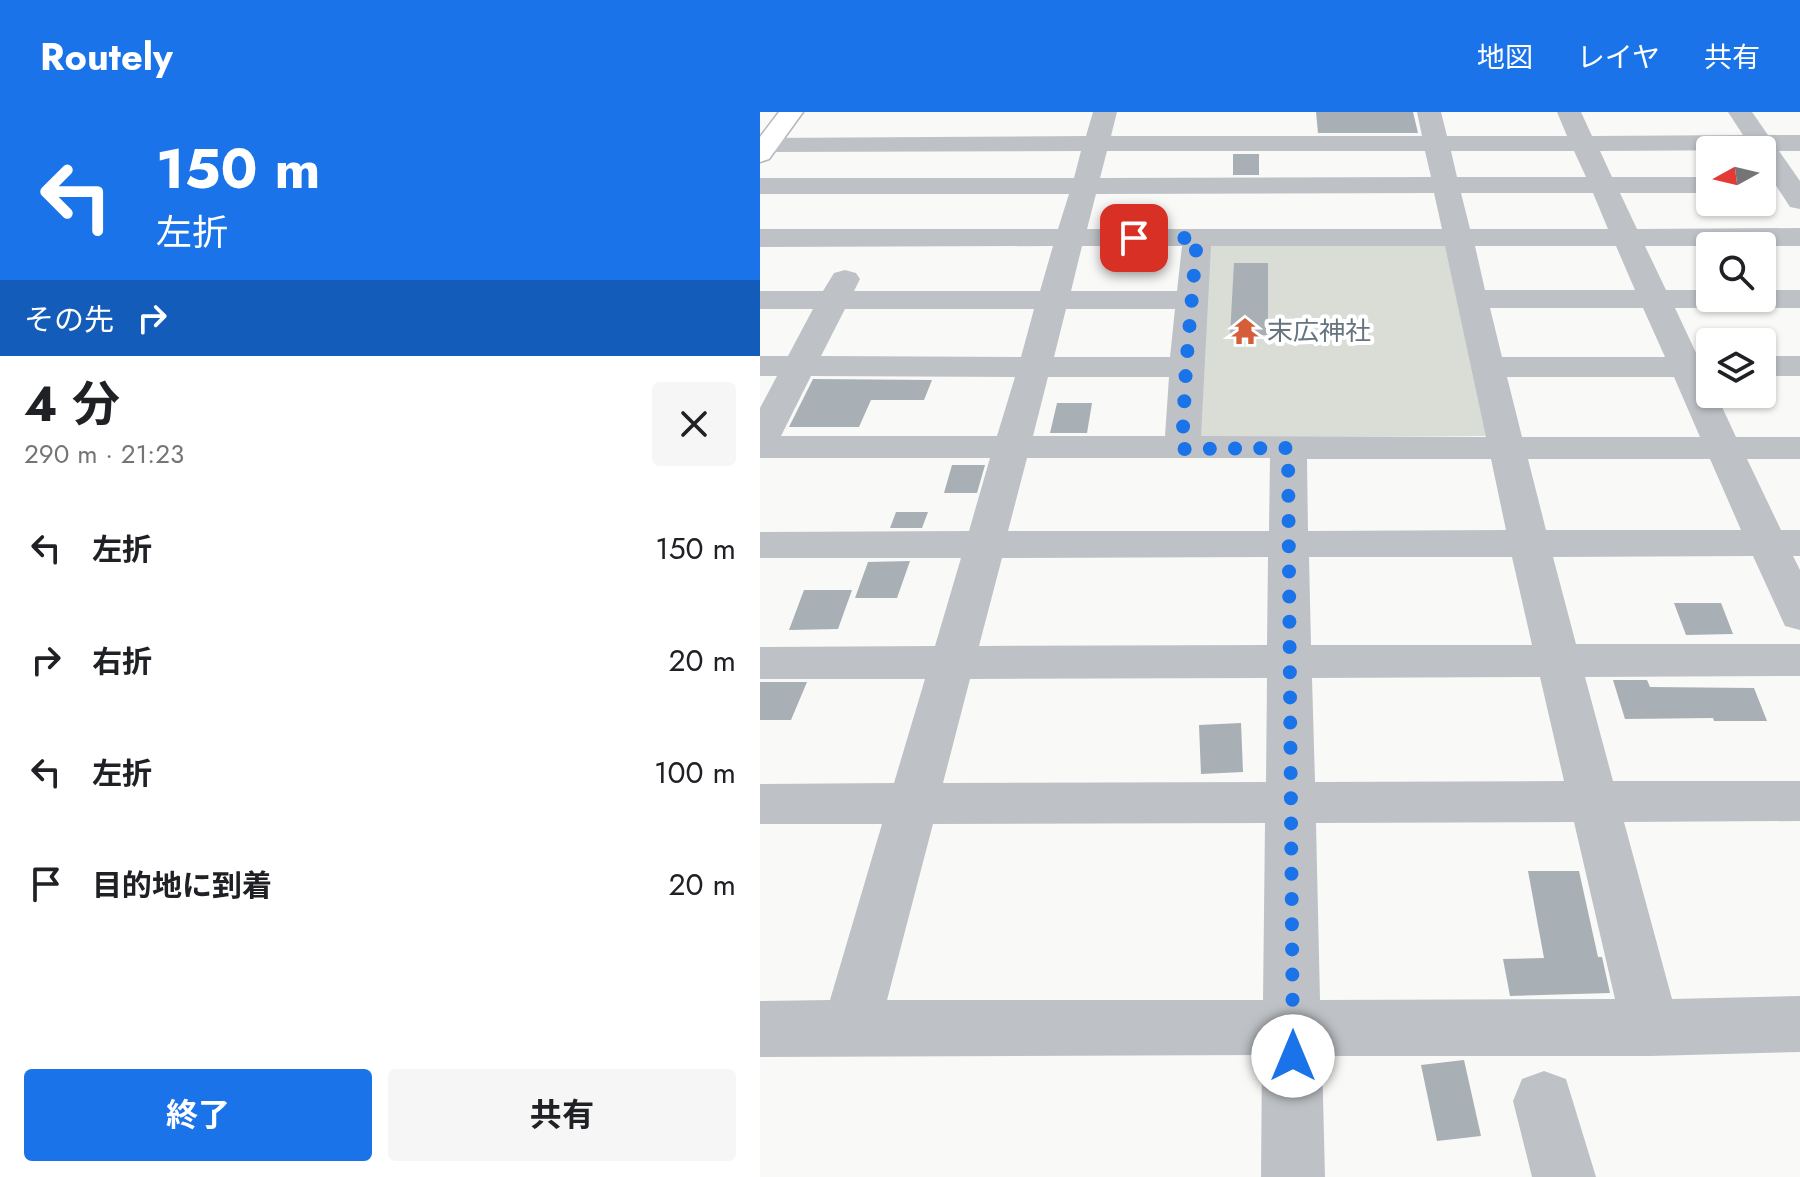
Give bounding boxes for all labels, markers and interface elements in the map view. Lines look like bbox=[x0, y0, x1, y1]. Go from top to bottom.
text: Routely bbox=[40, 29, 173, 84]
text: 地図 bbox=[1477, 37, 1533, 78]
text: レイヤ bbox=[1577, 37, 1660, 78]
text: 共有 bbox=[1704, 37, 1760, 78]
text: 150 m bbox=[156, 128, 320, 209]
north arrow bbox=[1696, 136, 1776, 216]
map controls bbox=[1696, 136, 1776, 408]
icon: left bbox=[24, 144, 128, 248]
pin bbox=[1100, 204, 1168, 272]
text: 左折 bbox=[156, 206, 228, 258]
icon: arrive bbox=[1112, 216, 1156, 260]
button: search bbox=[1696, 232, 1776, 312]
icon: right bbox=[130, 296, 174, 340]
text: その先 bbox=[24, 298, 114, 341]
place label: 末広神社 bbox=[1267, 312, 1371, 350]
temple icon: 末広神社 bbox=[1230, 316, 1260, 346]
button: layers bbox=[1696, 328, 1776, 408]
text: 4 分 bbox=[24, 370, 120, 439]
button: close bbox=[652, 382, 736, 466]
text: 290 m · 21:23 bbox=[24, 435, 184, 473]
icon: left bbox=[24, 526, 68, 570]
text: 150 m bbox=[655, 527, 736, 570]
text: 左折 bbox=[92, 528, 152, 571]
icon: right bbox=[24, 638, 68, 682]
text: 20 m bbox=[669, 639, 736, 682]
text: 右折 bbox=[92, 640, 152, 683]
icon: left bbox=[24, 750, 68, 794]
text: 100 m bbox=[654, 751, 736, 794]
text: 左折 bbox=[92, 752, 152, 795]
icon: arrive bbox=[24, 862, 68, 906]
text: 20 m bbox=[669, 863, 736, 906]
text: 目的地に到着 bbox=[92, 864, 272, 907]
position arrow bbox=[1251, 1014, 1335, 1098]
button: 終了 bbox=[24, 1069, 372, 1161]
button: 共有 bbox=[388, 1069, 736, 1161]

